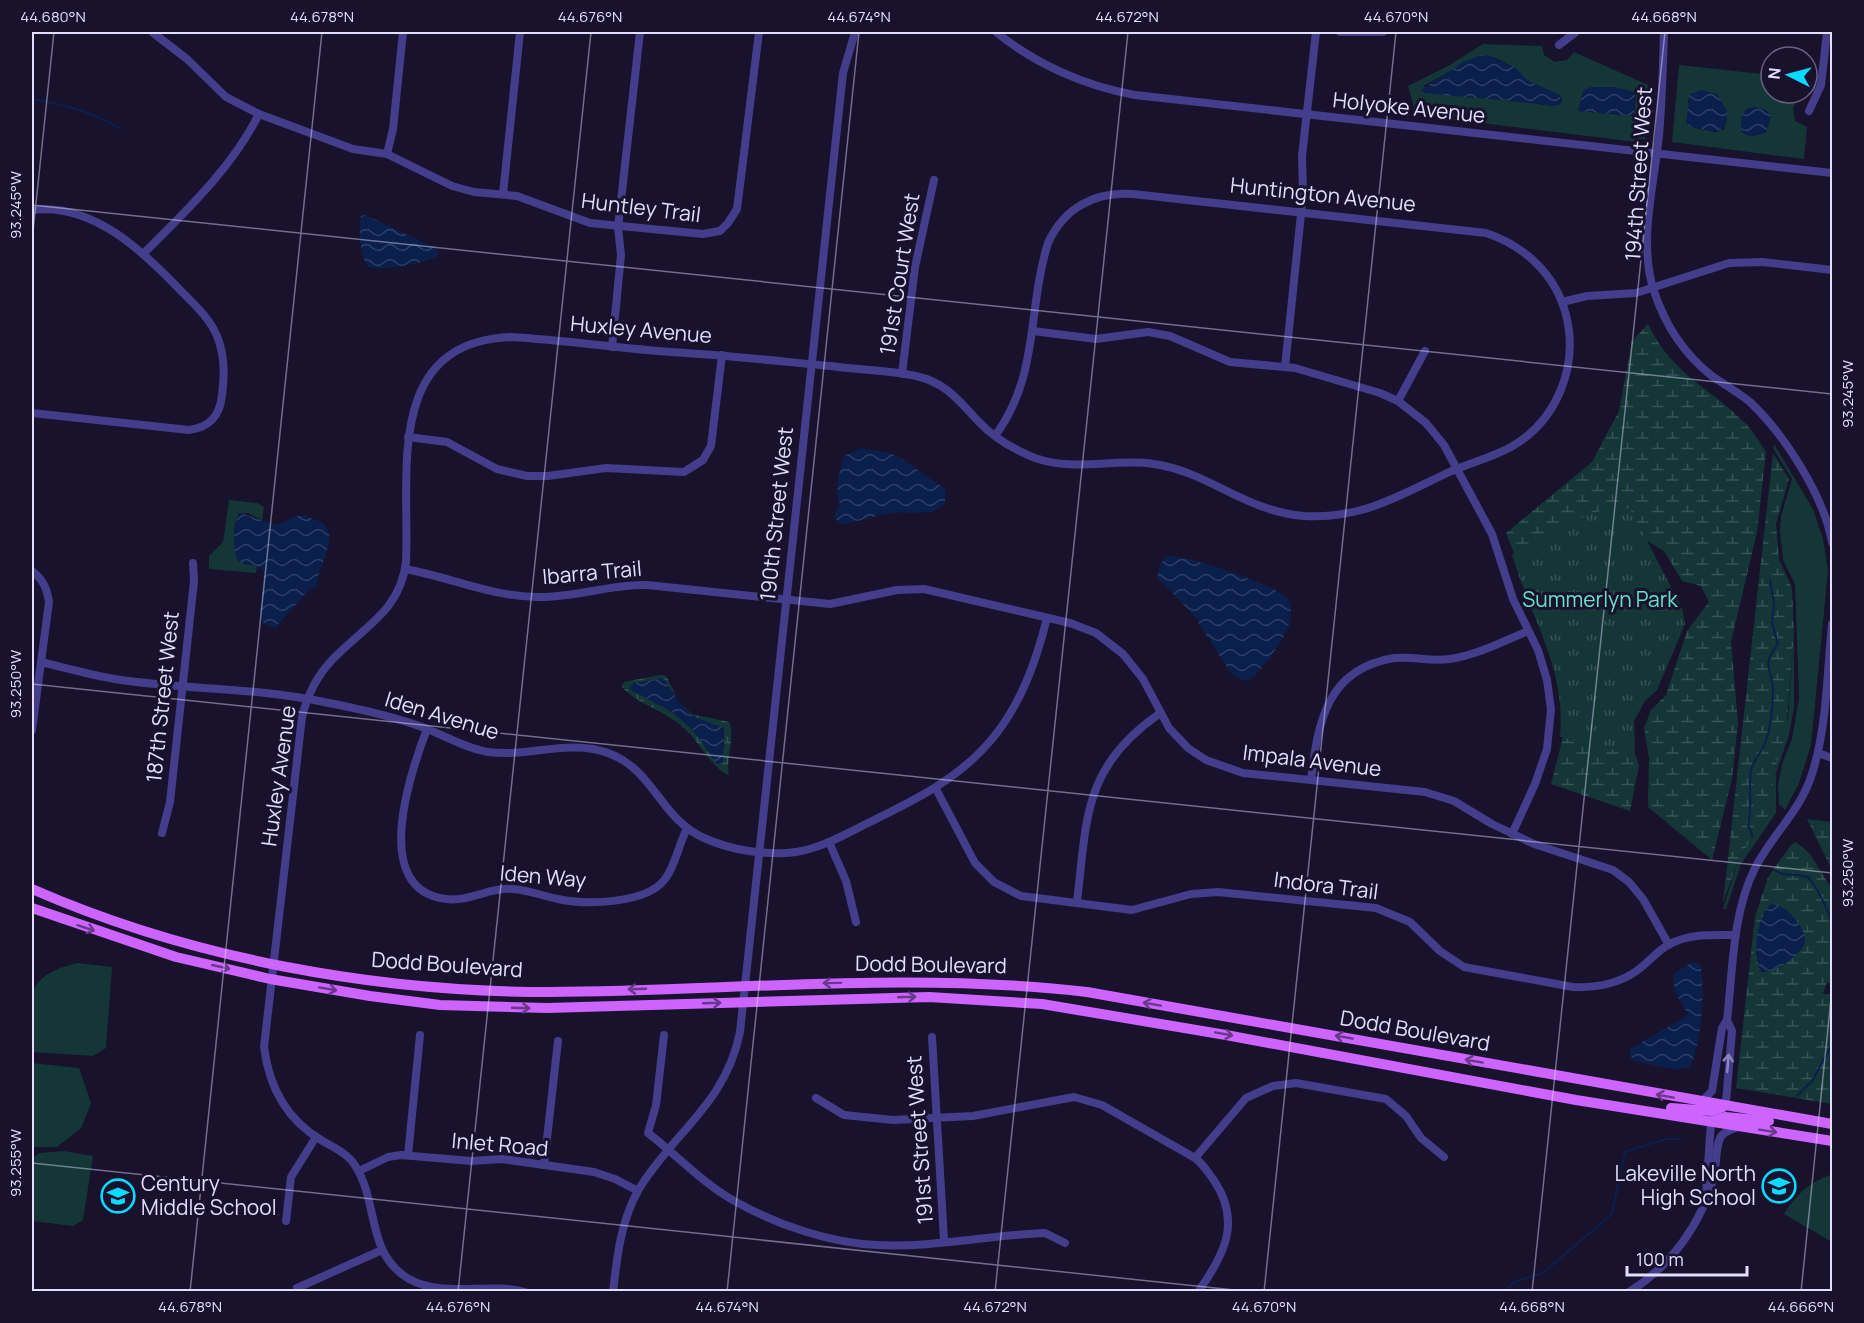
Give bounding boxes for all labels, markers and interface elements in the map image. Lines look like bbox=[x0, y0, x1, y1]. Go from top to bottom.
text: 44.680°N bbox=[20, 6, 86, 27]
text: 44.678°N bbox=[290, 6, 354, 27]
text: 44.676°N bbox=[558, 6, 622, 27]
text: 44.674°N bbox=[827, 6, 891, 27]
text: 44.672°N bbox=[1095, 6, 1159, 27]
text: 44.670°N bbox=[1364, 6, 1428, 27]
text: 44.668°N bbox=[1631, 6, 1697, 27]
north arrow bbox=[1759, 45, 1819, 105]
text: N bbox=[1763, 67, 1786, 80]
street label: Holyoke Avenue bbox=[1331, 85, 1487, 129]
street label: 194th Street West bbox=[1618, 86, 1658, 262]
street label: Huntington Avenue bbox=[1229, 170, 1417, 218]
text: 93.245°W bbox=[5, 171, 26, 239]
street label: Huntley Trail bbox=[580, 186, 702, 228]
street label: 191st Court West bbox=[872, 191, 926, 357]
street label: Huxley Avenue bbox=[569, 309, 713, 349]
text: 93.245°W bbox=[1837, 360, 1858, 428]
street label: 190th Street West bbox=[753, 425, 799, 602]
street label: Ibarra Trail bbox=[541, 554, 643, 590]
park label: Summerlyn Park bbox=[1522, 585, 1678, 613]
street label: 187th Street West bbox=[139, 610, 185, 784]
text: 93.250°W bbox=[5, 650, 26, 718]
street label: Iden Avenue bbox=[382, 684, 503, 746]
street label: Huxley Avenue bbox=[254, 704, 302, 848]
street label: Impala Avenue bbox=[1241, 738, 1383, 782]
text: 93.250°W bbox=[1837, 839, 1858, 907]
street label: Iden Way bbox=[499, 858, 588, 894]
street label: Indora Trail bbox=[1272, 865, 1380, 905]
one-way arrow bbox=[76, 923, 95, 934]
street label: Dodd Boulevard bbox=[370, 945, 524, 983]
street label: Dodd Boulevard bbox=[855, 949, 1007, 979]
one-way arrow bbox=[211, 962, 230, 974]
one-way arrow bbox=[823, 978, 843, 989]
one-way arrow bbox=[317, 984, 337, 995]
one-way arrow bbox=[628, 984, 648, 995]
one-way arrow bbox=[896, 992, 916, 1003]
one-way arrow bbox=[702, 997, 722, 1008]
one-way arrow bbox=[1142, 998, 1162, 1009]
one-way arrow bbox=[511, 1002, 531, 1013]
street label: Dodd Boulevard bbox=[1338, 1003, 1492, 1057]
one-way arrow bbox=[1214, 1029, 1233, 1040]
one-way arrow bbox=[1334, 1032, 1354, 1043]
one-way arrow bbox=[1723, 1054, 1734, 1074]
street label: 191st Street West bbox=[899, 1055, 939, 1225]
one-way arrow bbox=[1464, 1056, 1484, 1067]
one-way arrow bbox=[1656, 1090, 1676, 1101]
street label: Inlet Road bbox=[451, 1126, 550, 1162]
one-way arrow bbox=[1758, 1126, 1778, 1137]
text: 93.255°W bbox=[5, 1129, 26, 1197]
place label: Lakeville North High School bbox=[1614, 1159, 1756, 1211]
school or university icon: Lakeville North High School bbox=[1761, 1168, 1797, 1204]
place label: Century Middle School bbox=[141, 1169, 277, 1221]
school or university icon: Century Middle School bbox=[100, 1178, 136, 1214]
scale bar bbox=[1627, 1239, 1747, 1277]
text: 100 m bbox=[1636, 1247, 1684, 1271]
text: 44.678°N bbox=[158, 1296, 222, 1317]
text: 44.676°N bbox=[426, 1296, 490, 1317]
text: 44.674°N bbox=[695, 1296, 759, 1317]
text: 44.672°N bbox=[963, 1296, 1027, 1317]
text: 44.670°N bbox=[1232, 1296, 1296, 1317]
text: 44.668°N bbox=[1499, 1296, 1565, 1317]
text: 44.666°N bbox=[1768, 1296, 1834, 1317]

